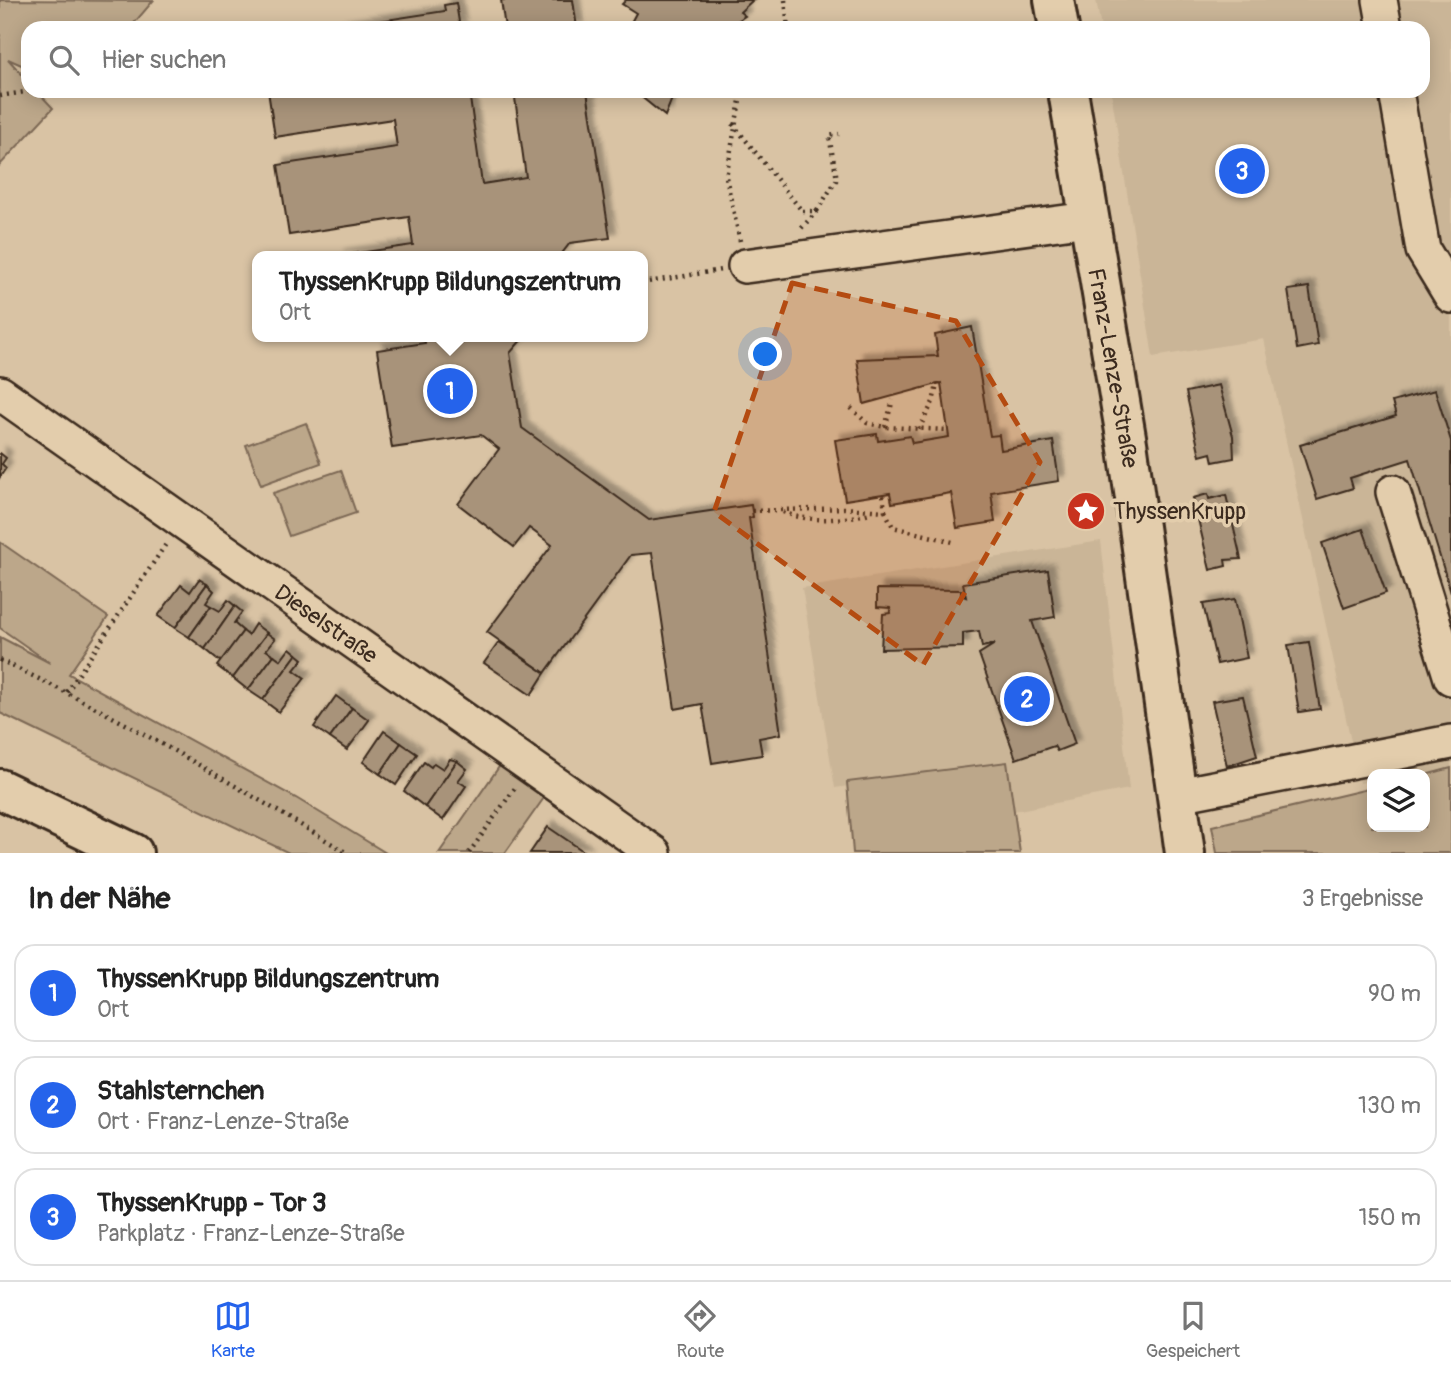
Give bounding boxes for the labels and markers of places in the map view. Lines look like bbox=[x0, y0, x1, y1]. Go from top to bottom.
pin: 3 bbox=[1219, 145, 1265, 197]
pin: 1 bbox=[427, 365, 473, 417]
place icon: ThyssenKrupp bbox=[1065, 490, 1107, 532]
place label: ThyssenKrupp bbox=[1113, 497, 1246, 526]
pin: 2 bbox=[1004, 673, 1050, 725]

